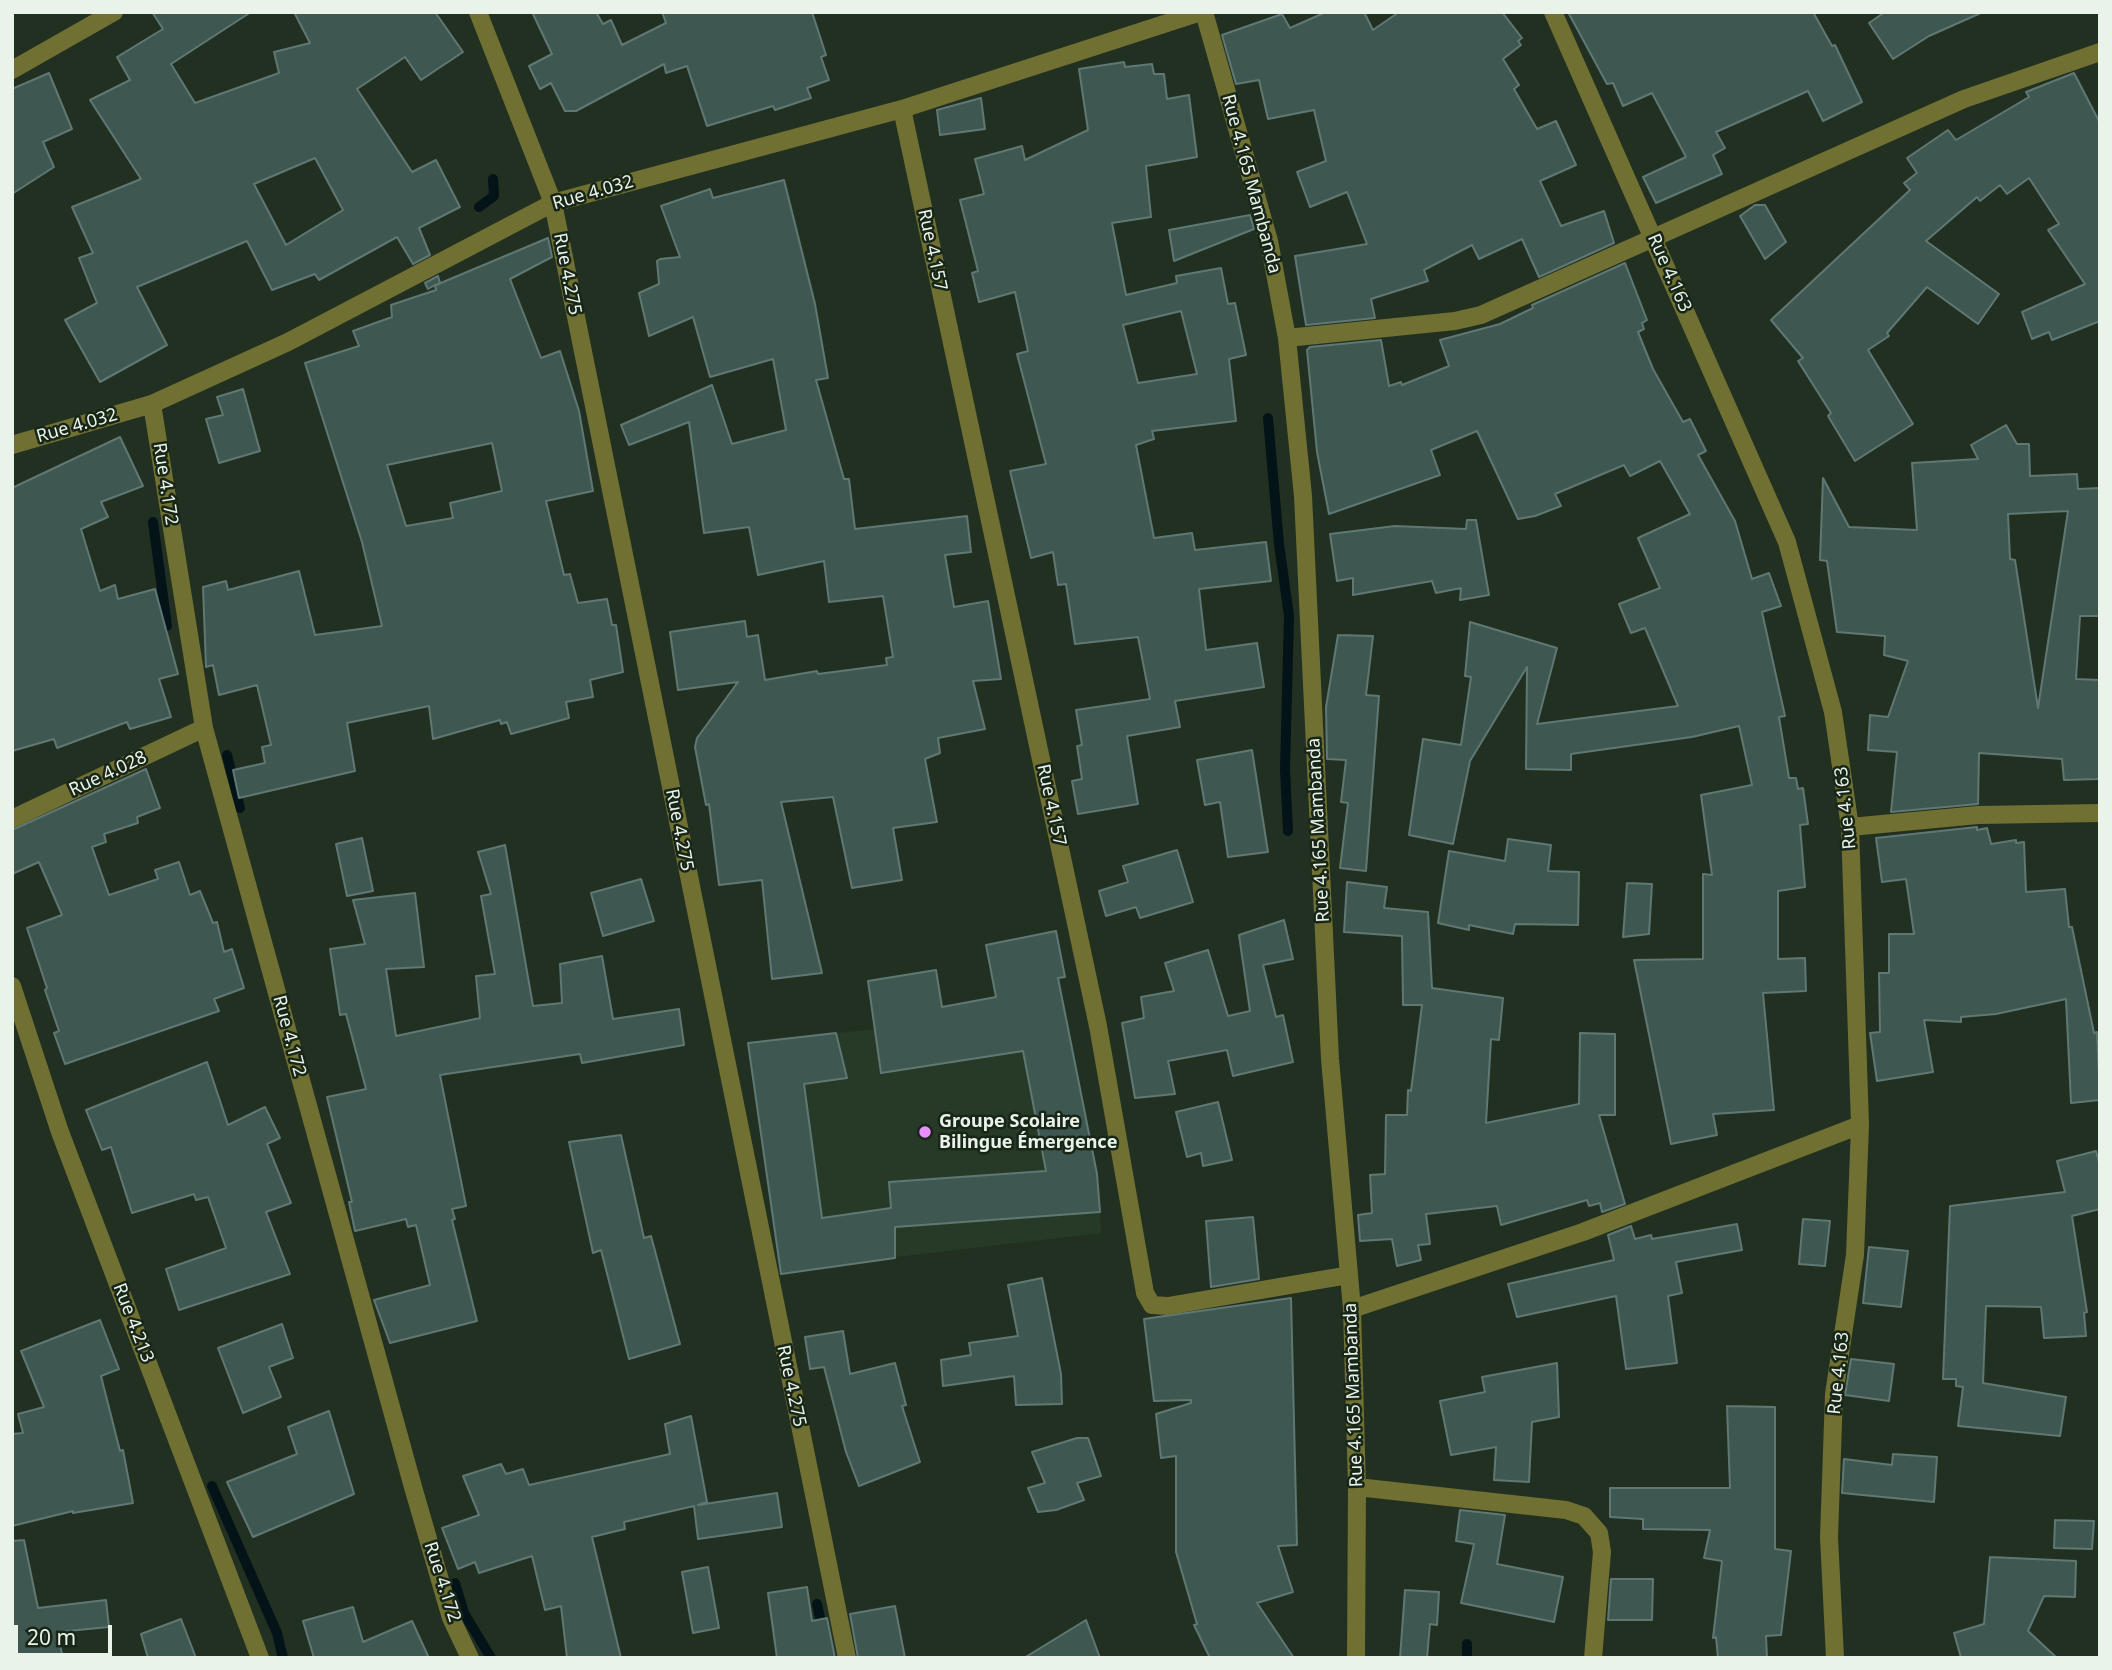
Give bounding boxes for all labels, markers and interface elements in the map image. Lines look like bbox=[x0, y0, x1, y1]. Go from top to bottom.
street label: Rue 4.165 Mambanda bbox=[1217, 92, 1285, 276]
street label: Rue 4.032 bbox=[550, 171, 636, 215]
street label: Rue 4.157 bbox=[913, 207, 951, 293]
street label: Rue 4.275 bbox=[548, 231, 586, 317]
street label: Rue 4.163 bbox=[1642, 231, 1696, 315]
street label: Rue 4.032 bbox=[34, 404, 120, 448]
street label: Rue 4.172 bbox=[148, 441, 182, 527]
street label: Rue 4.165 Mambanda bbox=[1303, 737, 1335, 923]
street label: Rue 4.028 bbox=[66, 747, 150, 801]
street label: Rue 4.157 bbox=[1032, 762, 1070, 848]
street label: Rue 4.163 bbox=[1831, 766, 1861, 850]
street label: Rue 4.275 bbox=[660, 787, 698, 873]
street label: Rue 4.172 bbox=[268, 993, 310, 1079]
place label: Groupe Scolaire Bilingue Émergence bbox=[939, 1111, 1117, 1154]
marker: Groupe Scolaire Bilingue Émergence bbox=[917, 1124, 933, 1140]
street label: Rue 4.213 bbox=[108, 1280, 158, 1366]
street label: Rue 4.165 Mambanda bbox=[1340, 1302, 1368, 1488]
street label: Rue 4.163 bbox=[1824, 1331, 1854, 1415]
street label: Rue 4.275 bbox=[772, 1343, 810, 1429]
street label: Rue 4.172 bbox=[419, 1539, 465, 1625]
scale bar bbox=[18, 1610, 116, 1654]
text: 20 m bbox=[27, 1623, 76, 1651]

